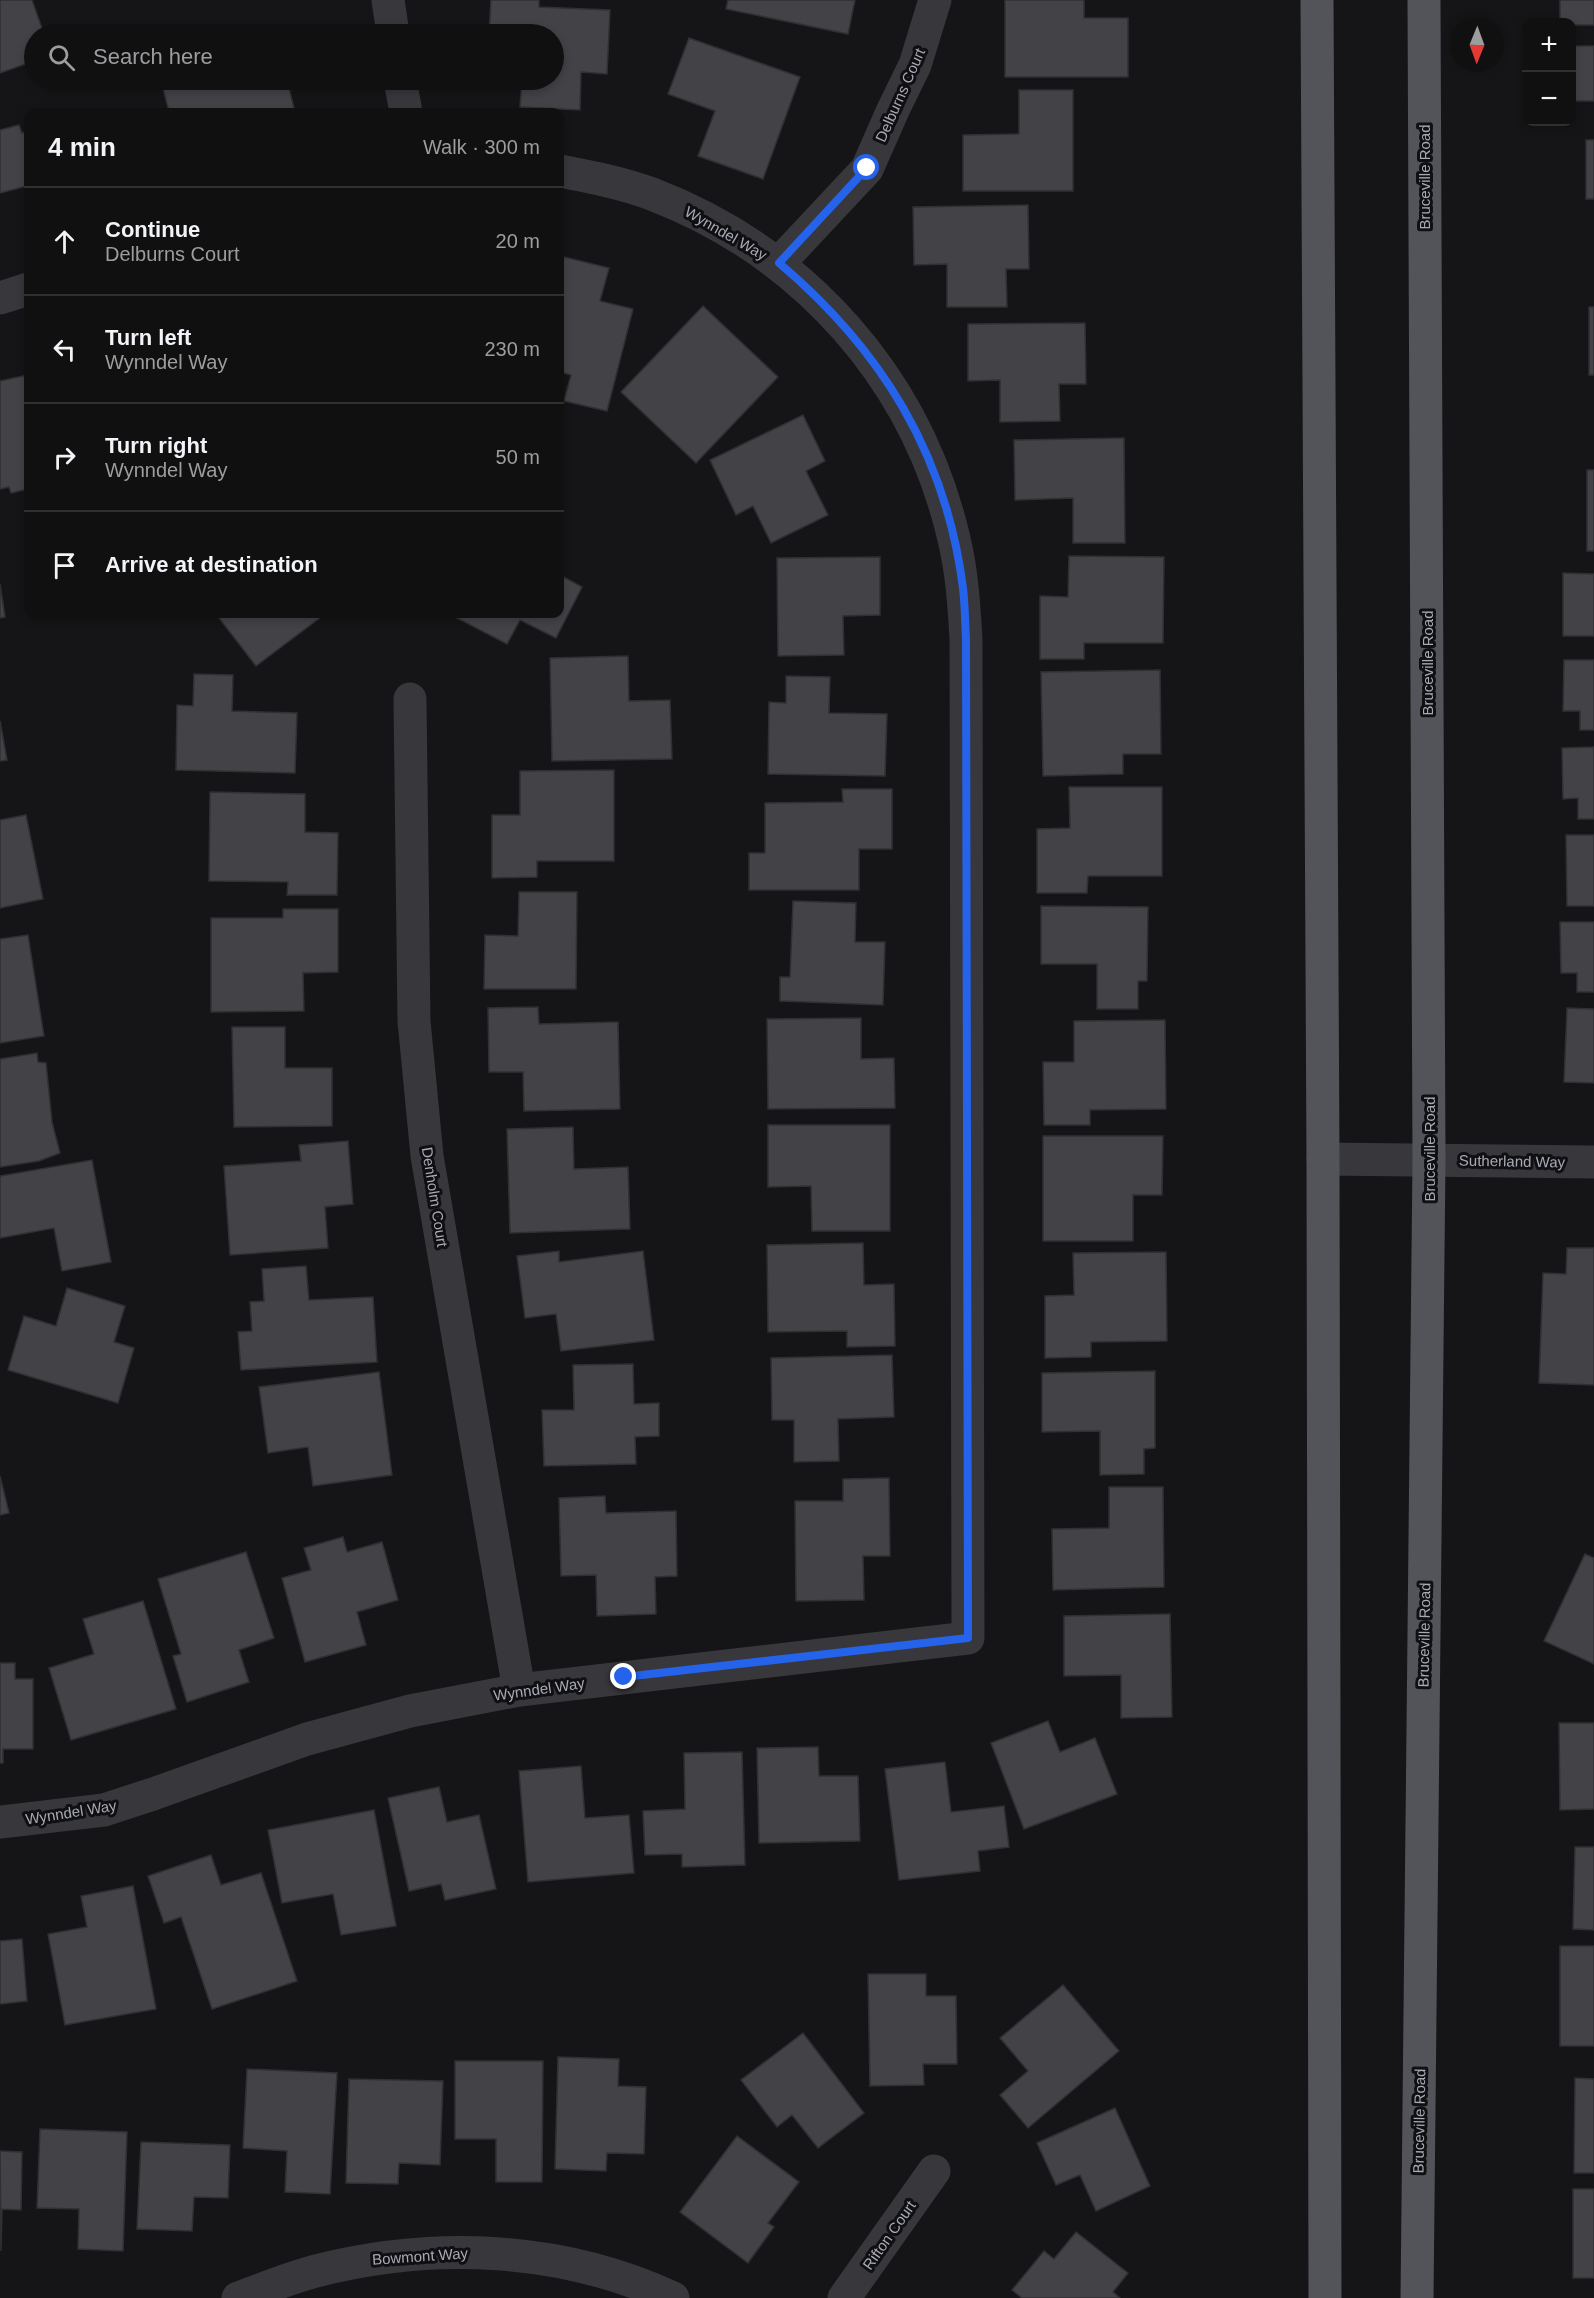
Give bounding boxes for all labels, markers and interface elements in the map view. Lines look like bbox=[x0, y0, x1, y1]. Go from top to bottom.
north arrow bbox=[1450, 18, 1504, 72]
map controls bbox=[1522, 18, 1576, 126]
button: + bbox=[1522, 18, 1576, 72]
search box bbox=[24, 24, 564, 90]
icon: search bbox=[45, 41, 78, 74]
text: Search here bbox=[93, 44, 213, 69]
street label: Delburns Court bbox=[872, 45, 929, 145]
button: − bbox=[1522, 72, 1576, 126]
street label: Bruceville Road bbox=[1416, 124, 1433, 230]
text: 4 min bbox=[48, 132, 116, 162]
text: Walk · 300 m bbox=[423, 136, 540, 158]
route start bbox=[853, 154, 879, 180]
street label: Wynndel Way bbox=[682, 203, 770, 264]
text: Continue bbox=[105, 217, 200, 242]
icon: ahead bbox=[48, 225, 81, 258]
text: 20 m bbox=[496, 230, 540, 252]
text: Delburns Court bbox=[105, 243, 240, 265]
text: Turn left bbox=[105, 325, 191, 350]
icon: left bbox=[48, 333, 81, 366]
text: 230 m bbox=[484, 338, 540, 360]
text: Wynndel Way bbox=[105, 351, 227, 373]
text: Turn right bbox=[105, 433, 207, 458]
icon: right bbox=[48, 441, 81, 474]
text: 50 m bbox=[496, 446, 540, 468]
text: Wynndel Way bbox=[105, 459, 227, 481]
icon: arrive bbox=[48, 549, 81, 582]
text: Arrive at destination bbox=[105, 552, 318, 577]
street label: Bruceville Road bbox=[1419, 610, 1436, 716]
street label: Bruceville Road bbox=[1421, 1096, 1438, 1202]
street label: Denholm Court bbox=[419, 1146, 451, 1249]
street label: Sutherland Way bbox=[1459, 1152, 1566, 1170]
street label: Bruceville Road bbox=[1415, 1582, 1433, 1688]
route end bbox=[610, 1663, 636, 1689]
street label: Wynndel Way bbox=[492, 1674, 586, 1704]
street label: Wynndel Way bbox=[24, 1796, 118, 1828]
street label: Bruceville Road bbox=[1410, 2068, 1428, 2174]
street label: Rifton Court bbox=[859, 2197, 919, 2273]
street label: Bowmont Way bbox=[371, 2244, 469, 2268]

